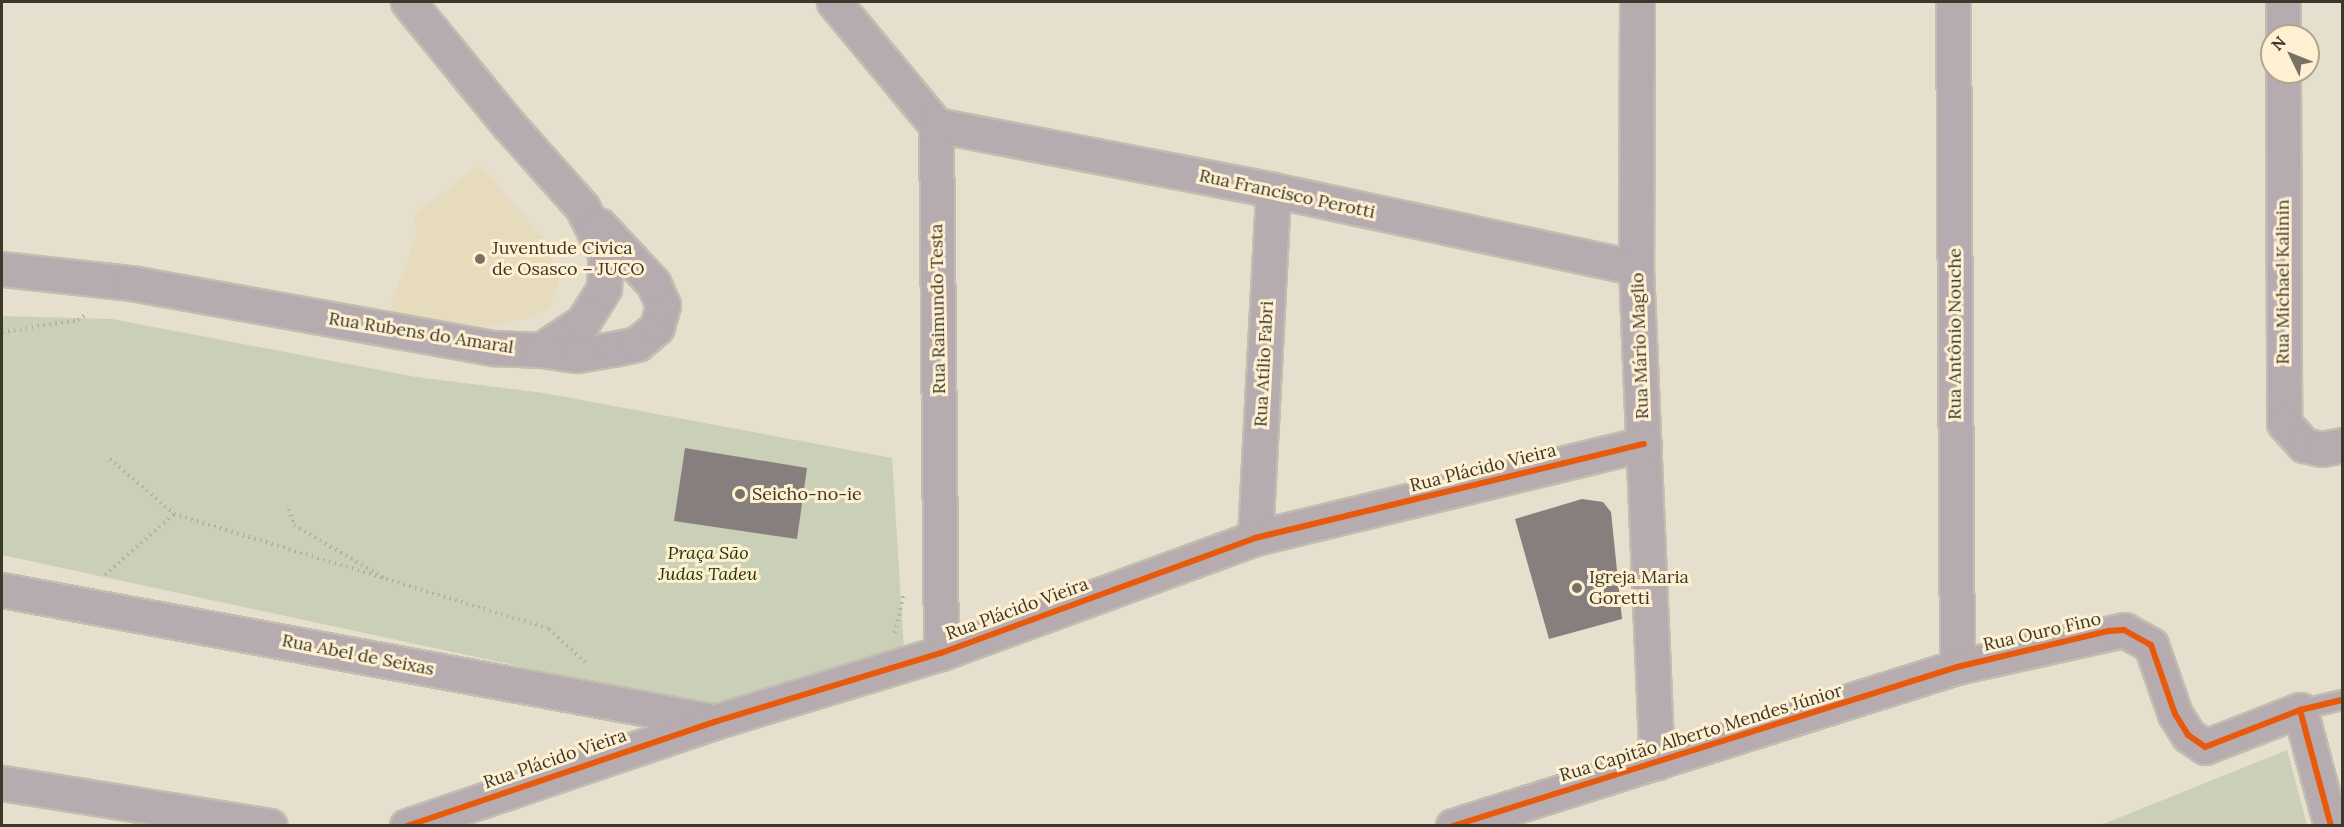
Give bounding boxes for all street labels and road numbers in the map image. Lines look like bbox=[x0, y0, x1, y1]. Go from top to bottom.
street label: Rua Francisco Perotti bbox=[1197, 165, 1377, 223]
street label: Rua Michael Kalinin bbox=[2272, 199, 2294, 365]
street label: Rua Raimundo Testa bbox=[926, 224, 950, 394]
street label: Rua Antônio Nouche bbox=[1944, 248, 1966, 420]
street label: Rua Mário Maglio bbox=[1627, 272, 1653, 420]
street label: Rua Atílio Fabri bbox=[1250, 300, 1278, 428]
street label: Rua Rubens do Amaral bbox=[327, 308, 515, 358]
street label: Rua Plácido Vieira bbox=[1408, 439, 1558, 497]
street label: Rua Plácido Vieira bbox=[943, 573, 1091, 645]
street label: Rua Ouro Fino bbox=[1981, 608, 2103, 656]
street label: Rua Abel de Seixas bbox=[280, 630, 436, 680]
street label: Rua Capitão Alberto Mendes Júnior bbox=[1557, 680, 1845, 786]
street label: Rua Plácido Vieira bbox=[481, 724, 629, 794]

